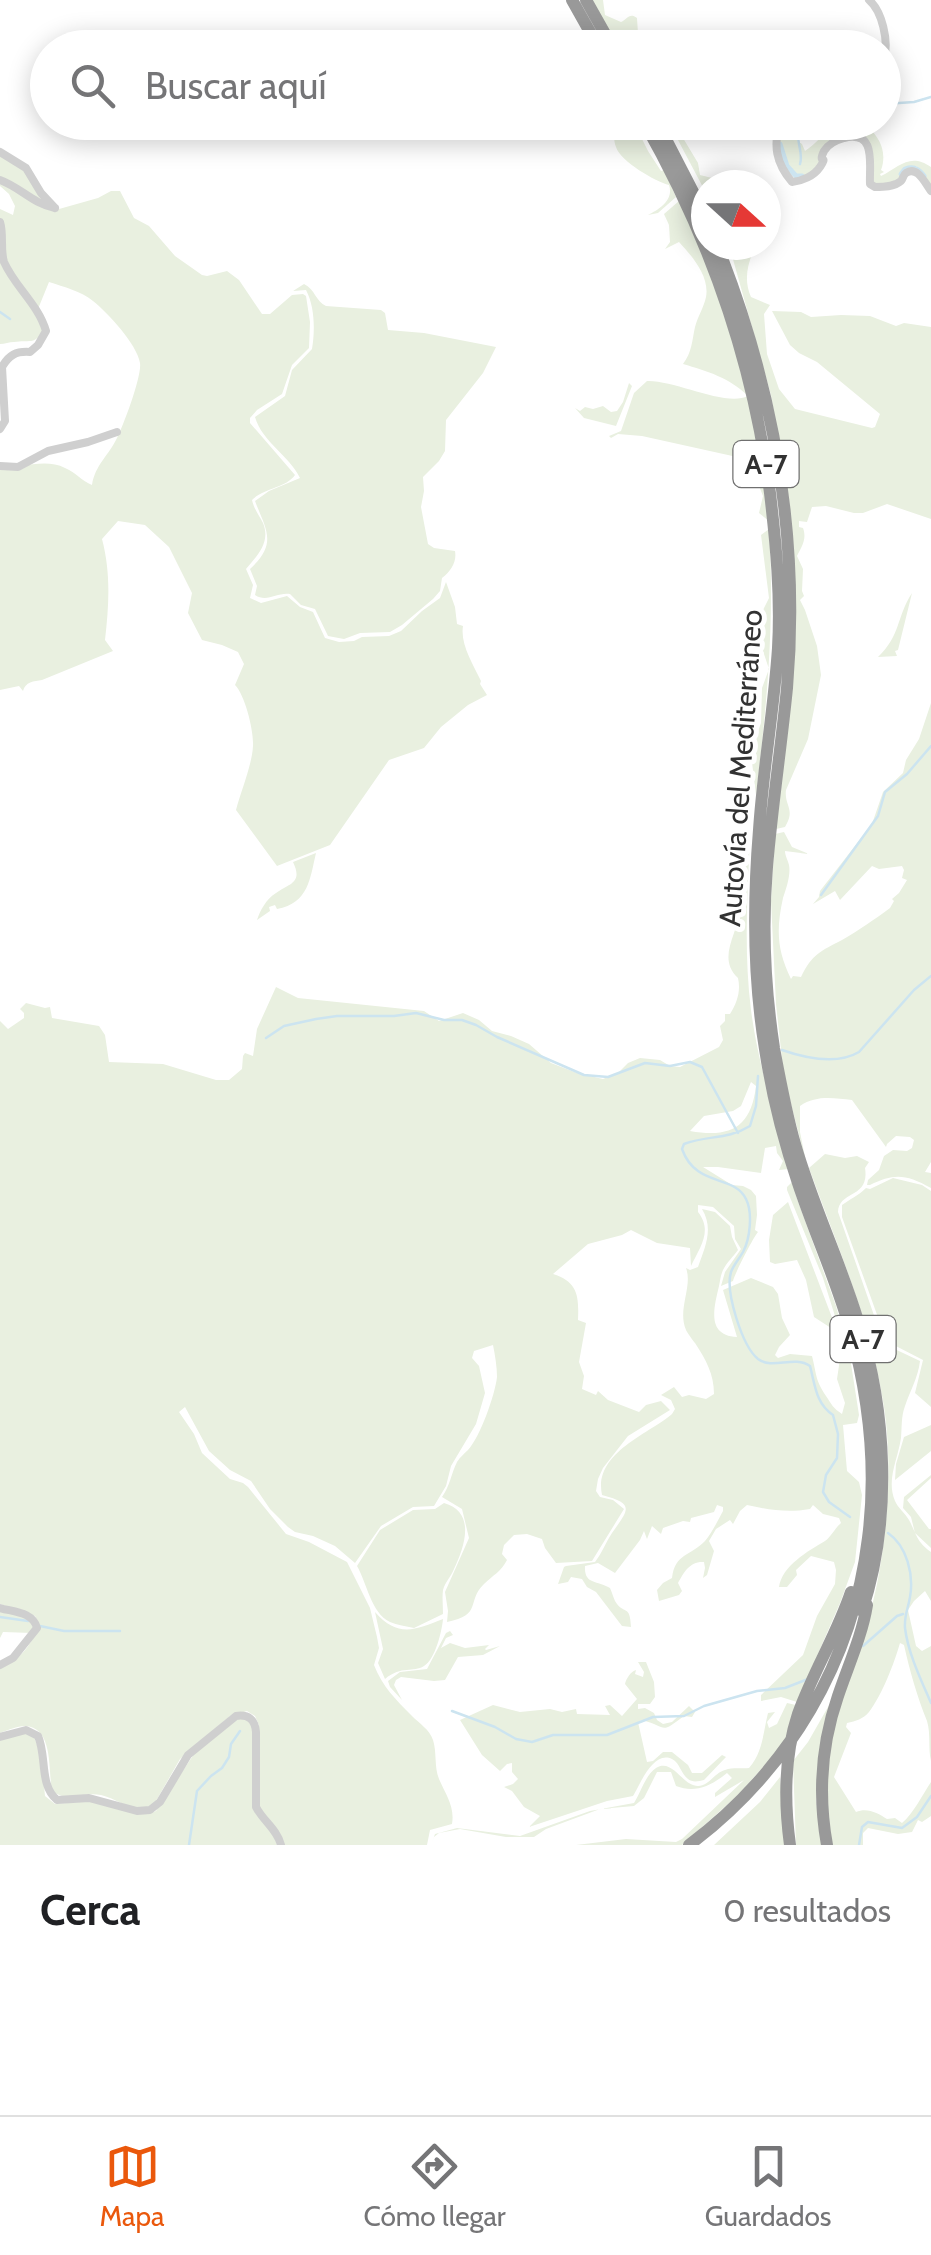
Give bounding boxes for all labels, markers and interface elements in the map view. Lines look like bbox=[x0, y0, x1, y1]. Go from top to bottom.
search box bbox=[30, 30, 901, 140]
icon: search bbox=[65, 58, 120, 113]
text: Buscar aquí bbox=[145, 62, 327, 109]
north arrow bbox=[691, 170, 781, 260]
road number: A-7 bbox=[734, 441, 798, 487]
street label: Autovía del Mediterráneo bbox=[711, 608, 770, 928]
road number: A-7 bbox=[830, 1316, 896, 1362]
text: Cerca bbox=[40, 1884, 140, 1936]
text: 0 resultados bbox=[723, 1891, 891, 1930]
tab: Mapa bbox=[100, 2139, 165, 2233]
tab: Cómo llegar bbox=[364, 2139, 506, 2233]
tab: Guardados bbox=[705, 2139, 831, 2233]

